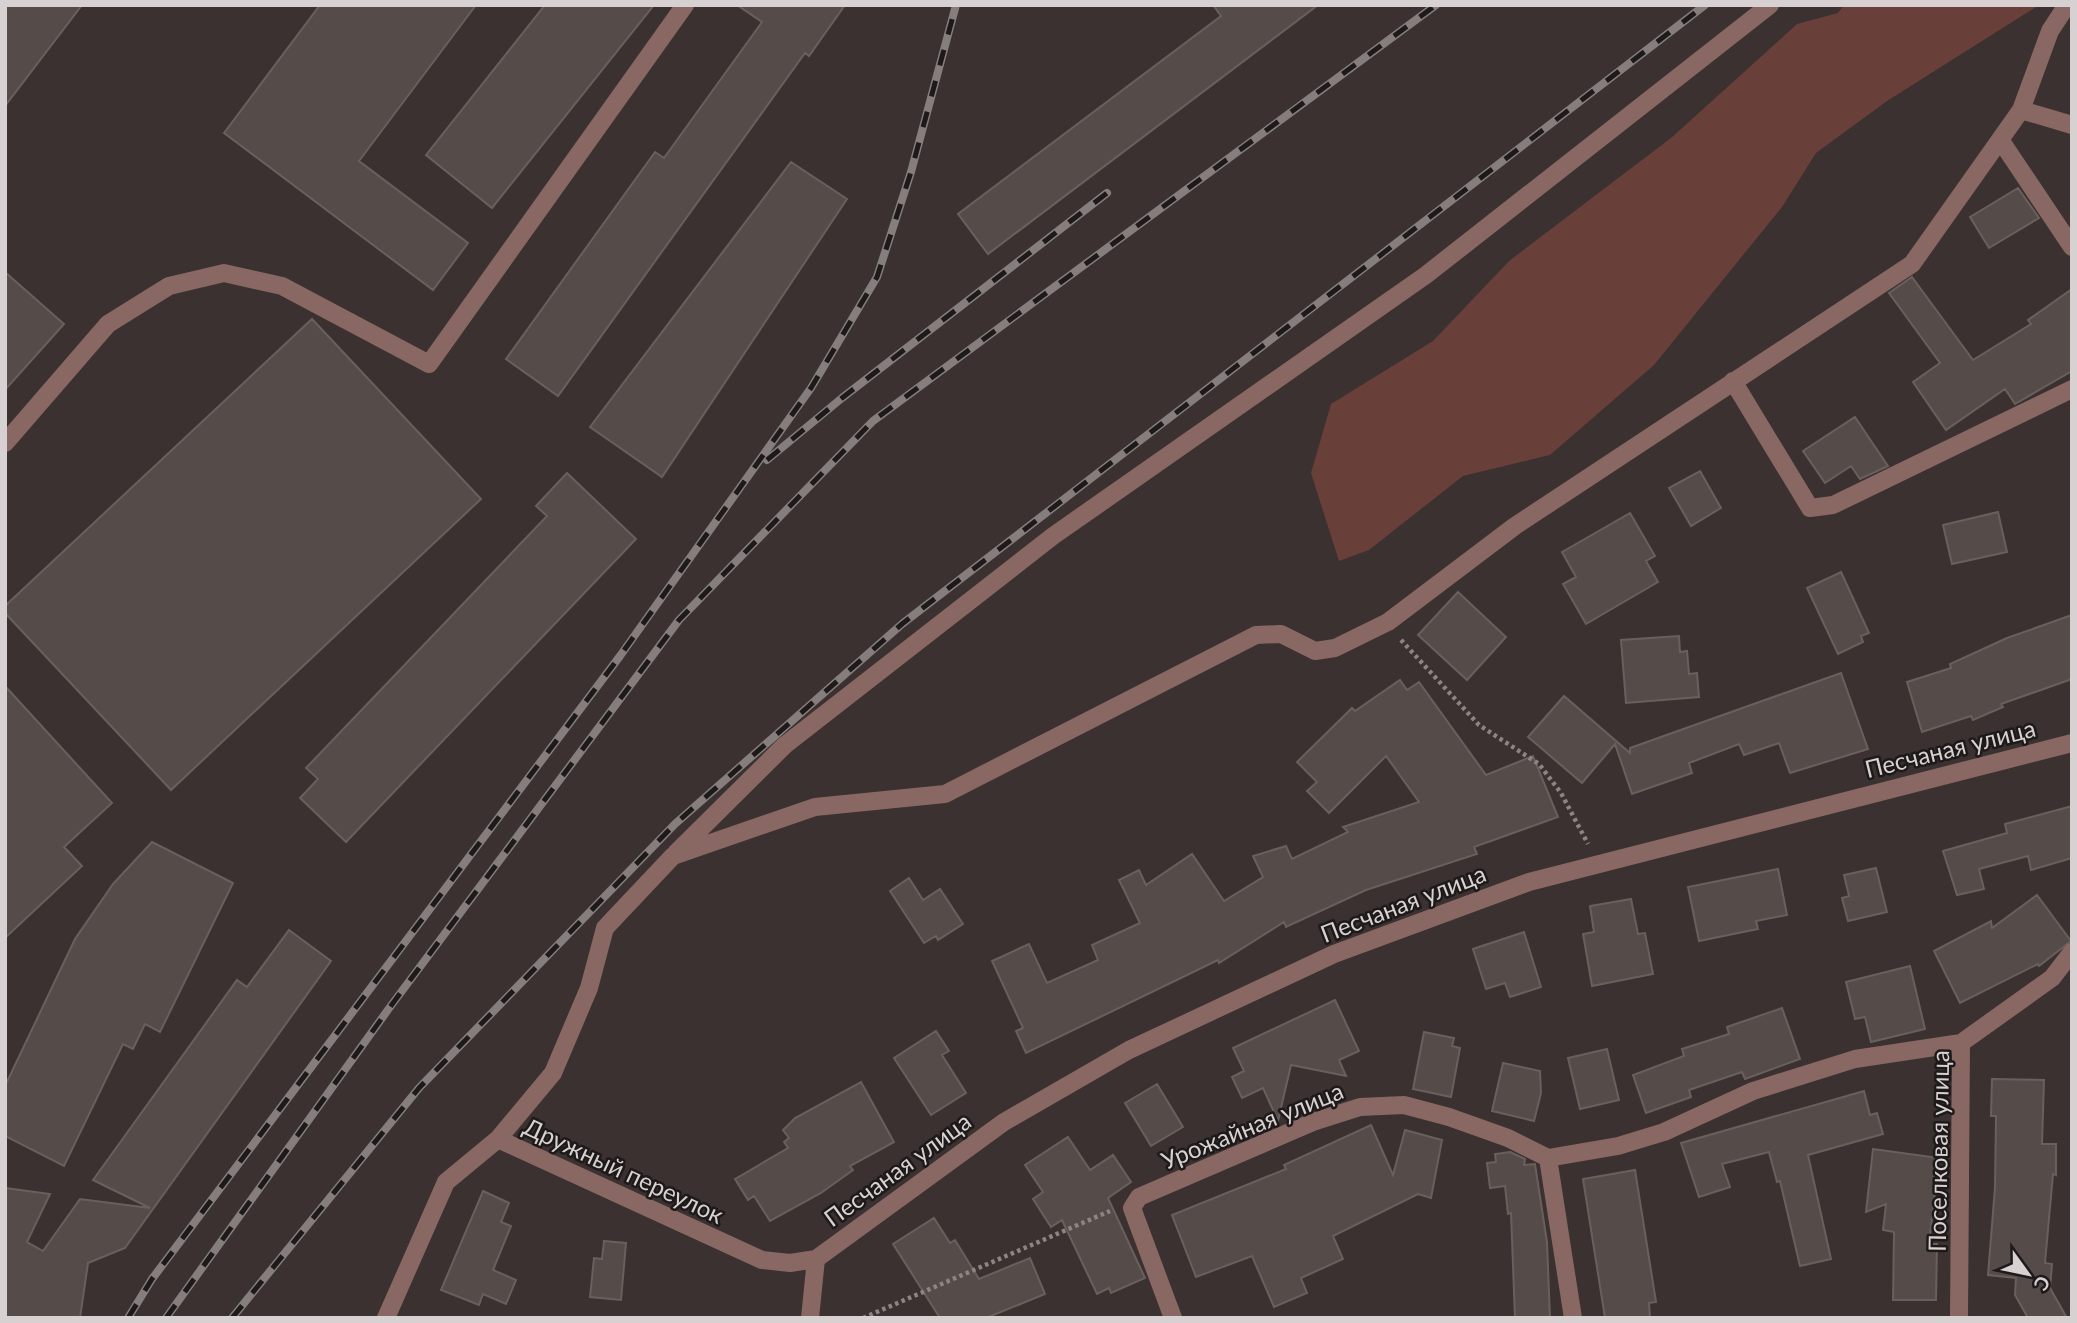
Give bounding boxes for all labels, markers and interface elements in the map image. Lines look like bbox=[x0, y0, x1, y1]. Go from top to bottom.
street label: Песчаная улица bbox=[1862, 713, 2038, 783]
street label: Песчаная улица bbox=[1316, 858, 1490, 948]
street label: Поселковая улица bbox=[1922, 1050, 1954, 1252]
street label: Урожайная улица bbox=[1157, 1075, 1347, 1175]
street label: Песчаная улица bbox=[818, 1106, 976, 1232]
street label: Дружный переулок bbox=[519, 1111, 729, 1229]
north arrow bbox=[1993, 1239, 2063, 1309]
text: С bbox=[2029, 1272, 2056, 1295]

